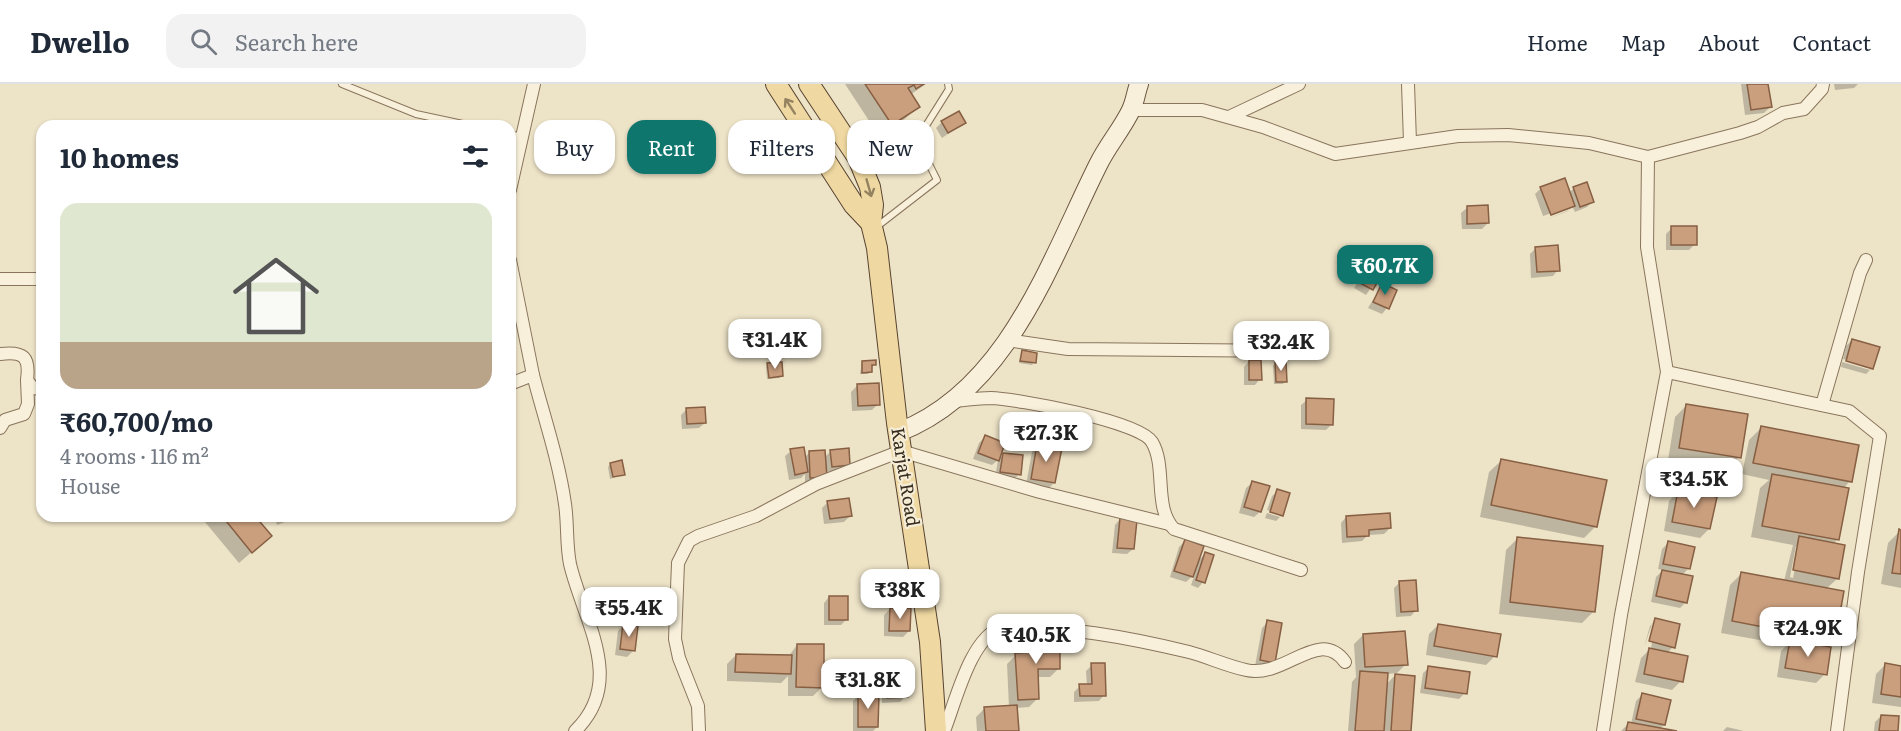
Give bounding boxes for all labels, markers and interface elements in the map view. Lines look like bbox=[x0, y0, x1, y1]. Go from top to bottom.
search box bbox=[166, 14, 586, 68]
text: Dwello bbox=[30, 20, 130, 62]
icon: search bbox=[187, 25, 220, 58]
text: Search here bbox=[235, 25, 358, 58]
text: Home bbox=[1527, 26, 1588, 57]
text: Map bbox=[1621, 26, 1665, 57]
text: About bbox=[1698, 26, 1760, 57]
text: Contact bbox=[1793, 26, 1871, 57]
one-way arrow bbox=[784, 97, 797, 114]
chip: Buy bbox=[534, 120, 615, 174]
chip: Rent bbox=[627, 120, 716, 174]
chip: Filters bbox=[728, 120, 835, 174]
chip: New bbox=[847, 120, 934, 174]
text: 10 homes bbox=[60, 137, 179, 176]
icon: filters bbox=[459, 140, 492, 173]
one-way arrow bbox=[864, 178, 875, 197]
icon: home bbox=[222, 242, 330, 350]
pin: ₹60.7K bbox=[1336, 245, 1434, 296]
text: ₹60.7K bbox=[1351, 249, 1419, 279]
pin: ₹31.4K bbox=[726, 319, 824, 370]
pin: ₹32.4K bbox=[1232, 321, 1330, 372]
text: ₹31.4K bbox=[742, 323, 808, 353]
text: ₹32.4K bbox=[1247, 325, 1315, 355]
text: ₹60,700/mo bbox=[60, 401, 213, 440]
pin: ₹27.3K bbox=[997, 412, 1095, 463]
text: ₹27.3K bbox=[1013, 416, 1079, 446]
street label: Karjat Road bbox=[885, 425, 928, 528]
text: 4 rooms · 116 m² bbox=[60, 440, 209, 470]
pin: ₹34.5K bbox=[1645, 458, 1743, 509]
text: ₹34.5K bbox=[1660, 462, 1728, 492]
text: House bbox=[60, 470, 120, 500]
pin: ₹38K bbox=[864, 569, 936, 620]
text: ₹38K bbox=[875, 573, 925, 603]
pin: ₹55.4K bbox=[580, 587, 678, 638]
text: ₹55.4K bbox=[595, 591, 663, 621]
pin: ₹24.9K bbox=[1759, 607, 1857, 658]
text: ₹24.9K bbox=[1774, 611, 1842, 641]
pin: ₹40.5K bbox=[987, 614, 1085, 665]
text: ₹40.5K bbox=[1001, 618, 1071, 648]
pin: ₹31.8K bbox=[819, 659, 917, 710]
text: ₹31.8K bbox=[835, 663, 901, 693]

